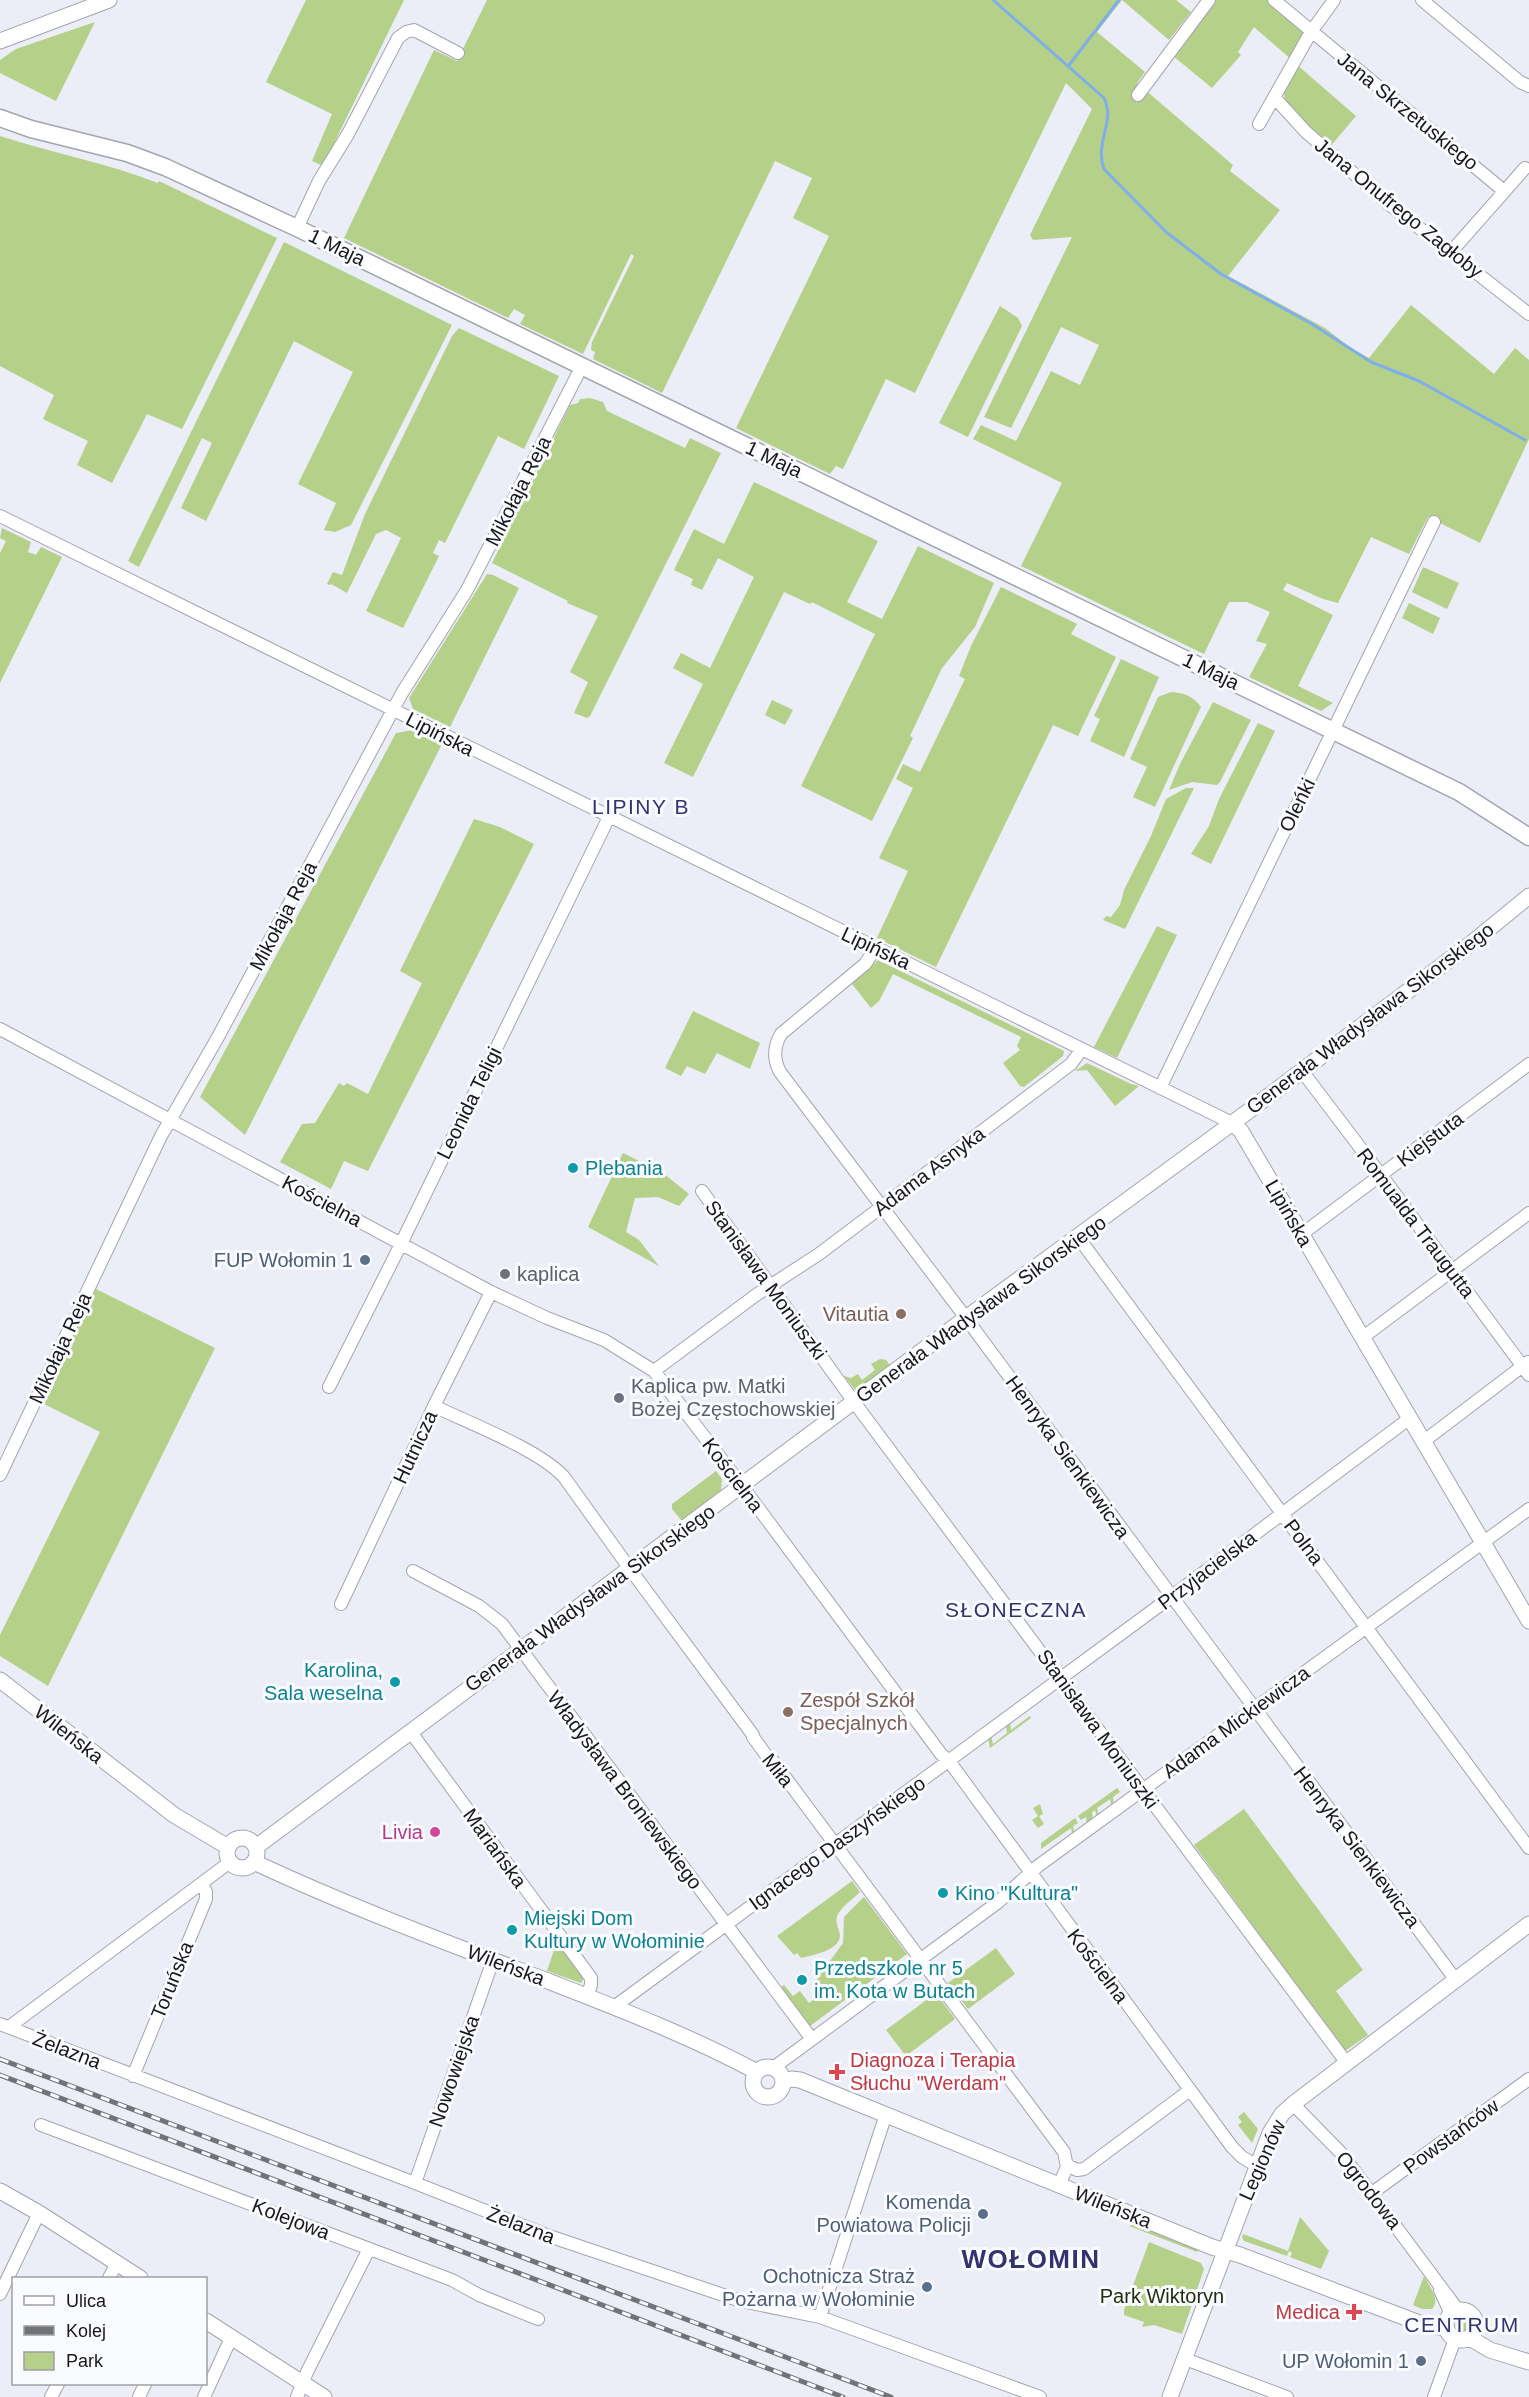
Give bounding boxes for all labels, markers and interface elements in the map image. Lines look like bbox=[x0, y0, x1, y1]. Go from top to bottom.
street label: Jana Skrzetuskiego bbox=[1333, 48, 1483, 174]
street label: Jana Onufrego Zagłoby bbox=[1311, 134, 1487, 282]
street label: 1 Maja bbox=[305, 224, 370, 270]
street label: Mikołaja Reja bbox=[481, 432, 555, 549]
street label: 1 Maja bbox=[742, 436, 807, 482]
street label: 1 Maja bbox=[1179, 648, 1244, 694]
street label: Lipińska bbox=[402, 708, 478, 761]
street label: Oleńki bbox=[1275, 775, 1319, 835]
district label: LIPINY B bbox=[592, 795, 690, 818]
street label: Mikołaja Reja bbox=[245, 857, 321, 974]
street label: Generała Władysława Sikorskiego bbox=[1242, 918, 1498, 1118]
street label: Lipińska bbox=[838, 923, 915, 974]
street label: Leonida Teligi bbox=[432, 1043, 506, 1163]
street label: Kiejstuta bbox=[1393, 1107, 1468, 1171]
street label: Adama Asnyka bbox=[869, 1122, 990, 1220]
street label: Romualda Traugutta bbox=[1353, 1144, 1480, 1303]
place label: Plebania bbox=[585, 1157, 664, 1179]
marker: Plebania bbox=[566, 1161, 580, 1175]
street label: Kościelna bbox=[279, 1171, 366, 1231]
street label: Lipińska bbox=[1261, 1176, 1317, 1251]
street label: Stanisława Moniuszki bbox=[701, 1196, 831, 1364]
street label: Generała Władysława Sikorskiego bbox=[852, 1211, 1110, 1407]
place label: FUP Wołomin 1 bbox=[214, 1249, 353, 1271]
marker: FUP Wołomin 1 bbox=[358, 1253, 372, 1267]
place label: kaplica bbox=[517, 1263, 580, 1285]
marker: kaplica bbox=[498, 1267, 512, 1281]
street label: Mikołaja Reja bbox=[25, 1288, 96, 1407]
place label: Vitautia bbox=[823, 1303, 890, 1325]
marker: Vitautia bbox=[894, 1307, 908, 1321]
street label: Henryka Sienkiewicza bbox=[1002, 1371, 1135, 1543]
place label: Kaplica pw. Matki Bożej Częstochowskiej bbox=[631, 1375, 836, 1420]
marker: Kaplica pw. Matki Bożej Częstochowskiej bbox=[612, 1391, 626, 1405]
street label: Hutnicza bbox=[389, 1406, 442, 1487]
street label: Kościelna bbox=[698, 1434, 768, 1517]
street label: Generała Władysława Sikorskiego bbox=[461, 1500, 719, 1696]
street label: Polna bbox=[1280, 1515, 1329, 1570]
street label: Przyjacielska bbox=[1154, 1526, 1261, 1614]
district label: SŁONECZNA bbox=[945, 1598, 1087, 1621]
street label: Stanisława Moniuszki bbox=[1033, 1645, 1163, 1813]
place label: Karolina, Sala weselna bbox=[264, 1659, 384, 1704]
street label: Adama Mickiewicza bbox=[1158, 1661, 1314, 1783]
marker: Karolina, Sala weselna bbox=[388, 1675, 402, 1689]
street label: Władysława Broniewskiego bbox=[543, 1687, 707, 1893]
place label: Zespół Szkół Specjalnych bbox=[800, 1689, 915, 1734]
street label: Wileńska bbox=[30, 1700, 108, 1768]
marker: Zespół Szkół Specjalnych bbox=[781, 1705, 795, 1719]
street label: Miła bbox=[758, 1749, 799, 1792]
street label: Henryka Sienkiewicza bbox=[1289, 1762, 1425, 1932]
street label: Ignacego Daszyńskiego bbox=[745, 1772, 929, 1914]
street label: Mariańska bbox=[459, 1804, 532, 1892]
place label: Livia bbox=[382, 1821, 424, 1843]
marker: Livia bbox=[428, 1825, 442, 1839]
place label: Kino "Kultura" bbox=[955, 1882, 1078, 1904]
marker: Kino "Kultura" bbox=[936, 1886, 950, 1900]
place label: Miejski Dom Kultury w Wołominie bbox=[524, 1907, 705, 1952]
marker: Miejski Dom Kultury w Wołominie bbox=[505, 1923, 519, 1937]
street label: Kościelna bbox=[1063, 1925, 1133, 2008]
street label: Toruńska bbox=[147, 1937, 198, 2022]
street label: Wileńska bbox=[464, 1940, 549, 1990]
place label: Przedszkole nr 5 im. Kota w Butach bbox=[814, 1957, 975, 2002]
marker: Przedszkole nr 5 im. Kota w Butach bbox=[795, 1973, 809, 1987]
street label: Nowowiejska bbox=[425, 2011, 484, 2130]
street label: Żelazna bbox=[30, 2027, 105, 2073]
place label: Diagnoza i Terapia Słuchu "Werdam" bbox=[850, 2049, 1016, 2094]
marker: Diagnoza i Terapia Słuchu "Werdam" bbox=[828, 2063, 846, 2081]
street label: Powstańców bbox=[1399, 2094, 1503, 2178]
street label: Legionów bbox=[1235, 2116, 1290, 2204]
street label: Ogrodowa bbox=[1332, 2147, 1407, 2234]
street label: Wileńska bbox=[1071, 2182, 1156, 2233]
place label: Komenda Powiatowa Policji bbox=[816, 2191, 972, 2236]
street label: Kolejowa bbox=[249, 2194, 334, 2244]
street label: Żelazna bbox=[484, 2202, 559, 2248]
marker: Komenda Powiatowa Policji bbox=[976, 2207, 990, 2221]
district label: WOŁOMIN bbox=[961, 2244, 1101, 2274]
place label: Ochotnicza Straż Pożarna w Wołominie bbox=[722, 2265, 915, 2310]
legend bbox=[12, 2277, 207, 2385]
marker: Ochotnicza Straż Pożarna w Wołominie bbox=[920, 2280, 934, 2294]
park label: Park Wiktoryn bbox=[1100, 2285, 1224, 2307]
text: Ulica bbox=[66, 2291, 107, 2311]
place label: Medica bbox=[1276, 2301, 1341, 2323]
marker: Medica bbox=[1345, 2303, 1363, 2321]
district label: CENTRUM bbox=[1404, 2313, 1520, 2336]
text: Kolej bbox=[66, 2321, 106, 2341]
place label: UP Wołomin 1 bbox=[1282, 2350, 1409, 2372]
text: Park bbox=[66, 2351, 104, 2371]
marker: UP Wołomin 1 bbox=[1414, 2354, 1428, 2368]

